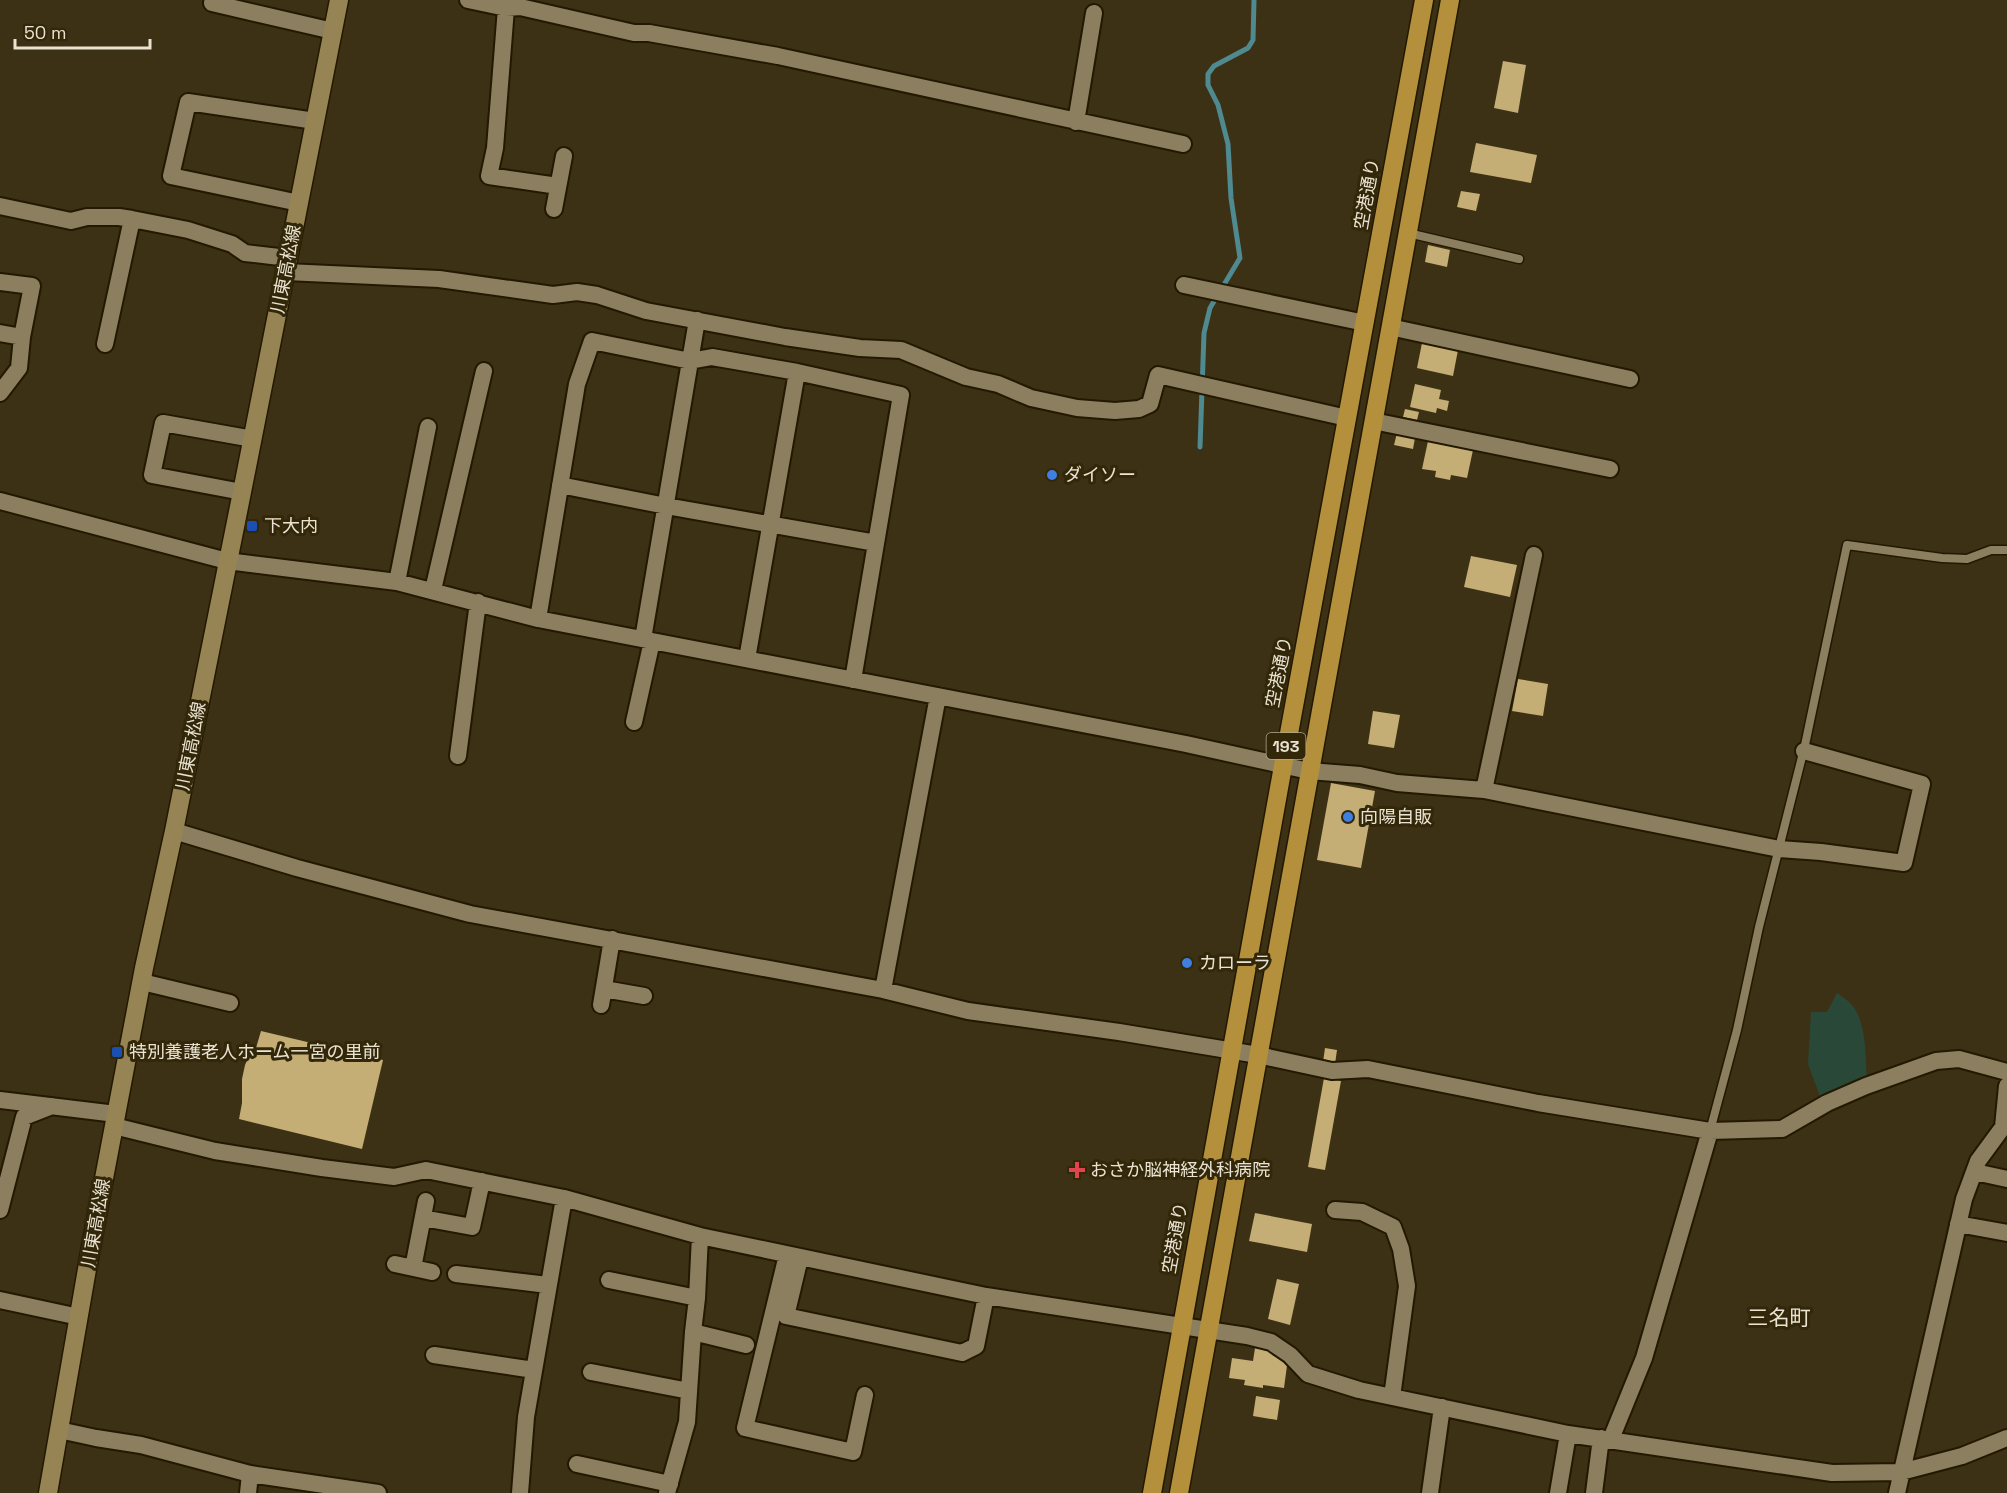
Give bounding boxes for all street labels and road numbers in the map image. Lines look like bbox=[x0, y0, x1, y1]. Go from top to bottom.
street label: 空港通り bbox=[1349, 156, 1384, 231]
street label: 川東高松線 bbox=[266, 223, 305, 315]
street label: 空港通り bbox=[1260, 634, 1297, 709]
street label: 川東高松線 bbox=[171, 700, 210, 792]
road number: 193 bbox=[1266, 733, 1306, 759]
street label: 川東高松線 bbox=[76, 1177, 115, 1269]
street label: 空港通り bbox=[1157, 1200, 1192, 1275]

